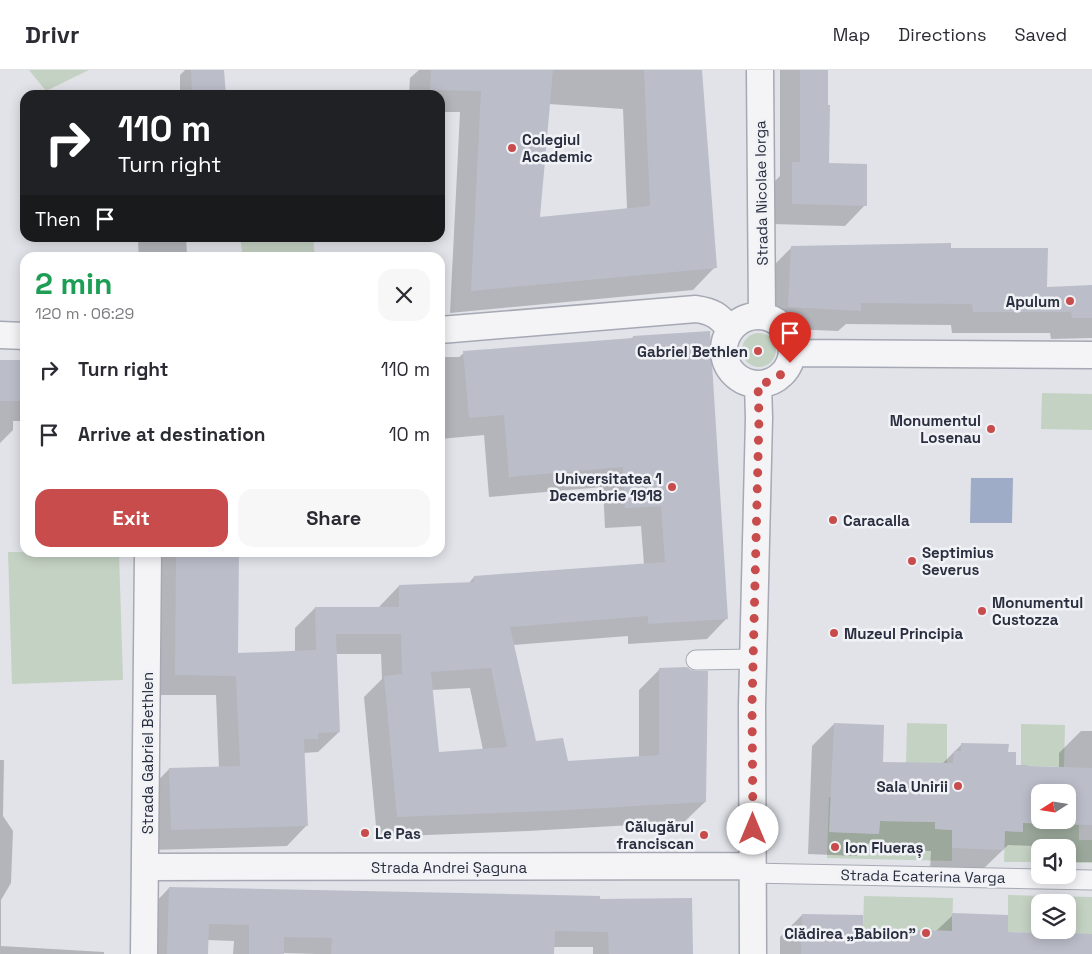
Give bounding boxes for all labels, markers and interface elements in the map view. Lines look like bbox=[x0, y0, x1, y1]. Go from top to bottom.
text: Drivr bbox=[25, 19, 80, 50]
text: Map bbox=[833, 23, 870, 46]
text: Directions bbox=[898, 23, 987, 46]
text: Saved bbox=[1015, 23, 1067, 46]
text: 110 m bbox=[118, 107, 211, 151]
icon: right bbox=[35, 110, 100, 175]
street label: Strada Nicolae Iorga bbox=[750, 120, 772, 266]
place label: Colegiul Academic bbox=[522, 130, 593, 166]
marker: Colegiul Academic bbox=[506, 142, 518, 154]
text: Turn right bbox=[118, 150, 221, 178]
icon: arrive bbox=[91, 205, 119, 233]
text: Then bbox=[35, 207, 81, 232]
text: 2 min bbox=[35, 264, 113, 303]
button: close bbox=[378, 269, 430, 321]
place label: Apulum bbox=[1006, 292, 1060, 311]
marker: Apulum bbox=[1064, 295, 1076, 307]
text: 120 m · 06:29 bbox=[35, 303, 134, 324]
pin bbox=[769, 312, 811, 363]
icon: arrive bbox=[776, 319, 804, 347]
place label: Gabriel Bethlen bbox=[637, 342, 748, 361]
marker: Gabriel Bethlen bbox=[752, 345, 764, 357]
icon: right bbox=[35, 356, 63, 384]
text: Turn right bbox=[78, 357, 168, 382]
text: 110 m bbox=[381, 357, 430, 382]
place label: Monumentul Losenau bbox=[890, 411, 981, 447]
icon: arrive bbox=[35, 421, 63, 449]
text: Arrive at destination bbox=[78, 422, 266, 447]
text: 10 m bbox=[389, 422, 430, 447]
marker: Monumentul Losenau bbox=[985, 423, 997, 435]
place label: Universitatea 1 Decembrie 1918 bbox=[549, 469, 662, 505]
marker: Universitatea 1 Decembrie 1918 bbox=[666, 481, 678, 493]
button: Exit bbox=[35, 489, 228, 547]
button: Share bbox=[238, 489, 430, 547]
place label: Caracalla bbox=[843, 511, 910, 530]
marker: Caracalla bbox=[827, 514, 839, 526]
place label: Septimius Severus bbox=[922, 543, 994, 579]
marker: Septimius Severus bbox=[906, 555, 918, 567]
place label: Monumentul Custozza bbox=[992, 593, 1083, 629]
marker: Monumentul Custozza bbox=[976, 605, 988, 617]
place label: Muzeul Principia bbox=[844, 624, 963, 643]
marker: Muzeul Principia bbox=[828, 627, 840, 639]
street label: Strada Gabriel Bethlen bbox=[138, 672, 157, 834]
place label: Sala Unirii bbox=[877, 777, 948, 796]
marker: Sala Unirii bbox=[952, 780, 964, 792]
north arrow bbox=[1031, 784, 1076, 829]
map controls bbox=[1031, 784, 1076, 939]
position arrow bbox=[726, 802, 778, 854]
place label: Călugărul franciscan bbox=[616, 817, 694, 853]
place label: Le Pas bbox=[375, 824, 421, 843]
marker: Le Pas bbox=[359, 827, 371, 839]
marker: Călugărul franciscan bbox=[698, 829, 710, 841]
place label: Ion Flueraș bbox=[845, 838, 923, 858]
button: sound bbox=[1031, 839, 1076, 884]
marker: Ion Flueraș bbox=[829, 841, 841, 853]
street label: Strada Andrei Șaguna bbox=[371, 858, 527, 877]
street label: Strada Ecaterina Varga bbox=[840, 865, 1006, 887]
button: layers bbox=[1031, 894, 1076, 939]
place label: Clădirea „Babilon” bbox=[784, 924, 916, 943]
marker: Clădirea „Babilon” bbox=[920, 927, 932, 939]

